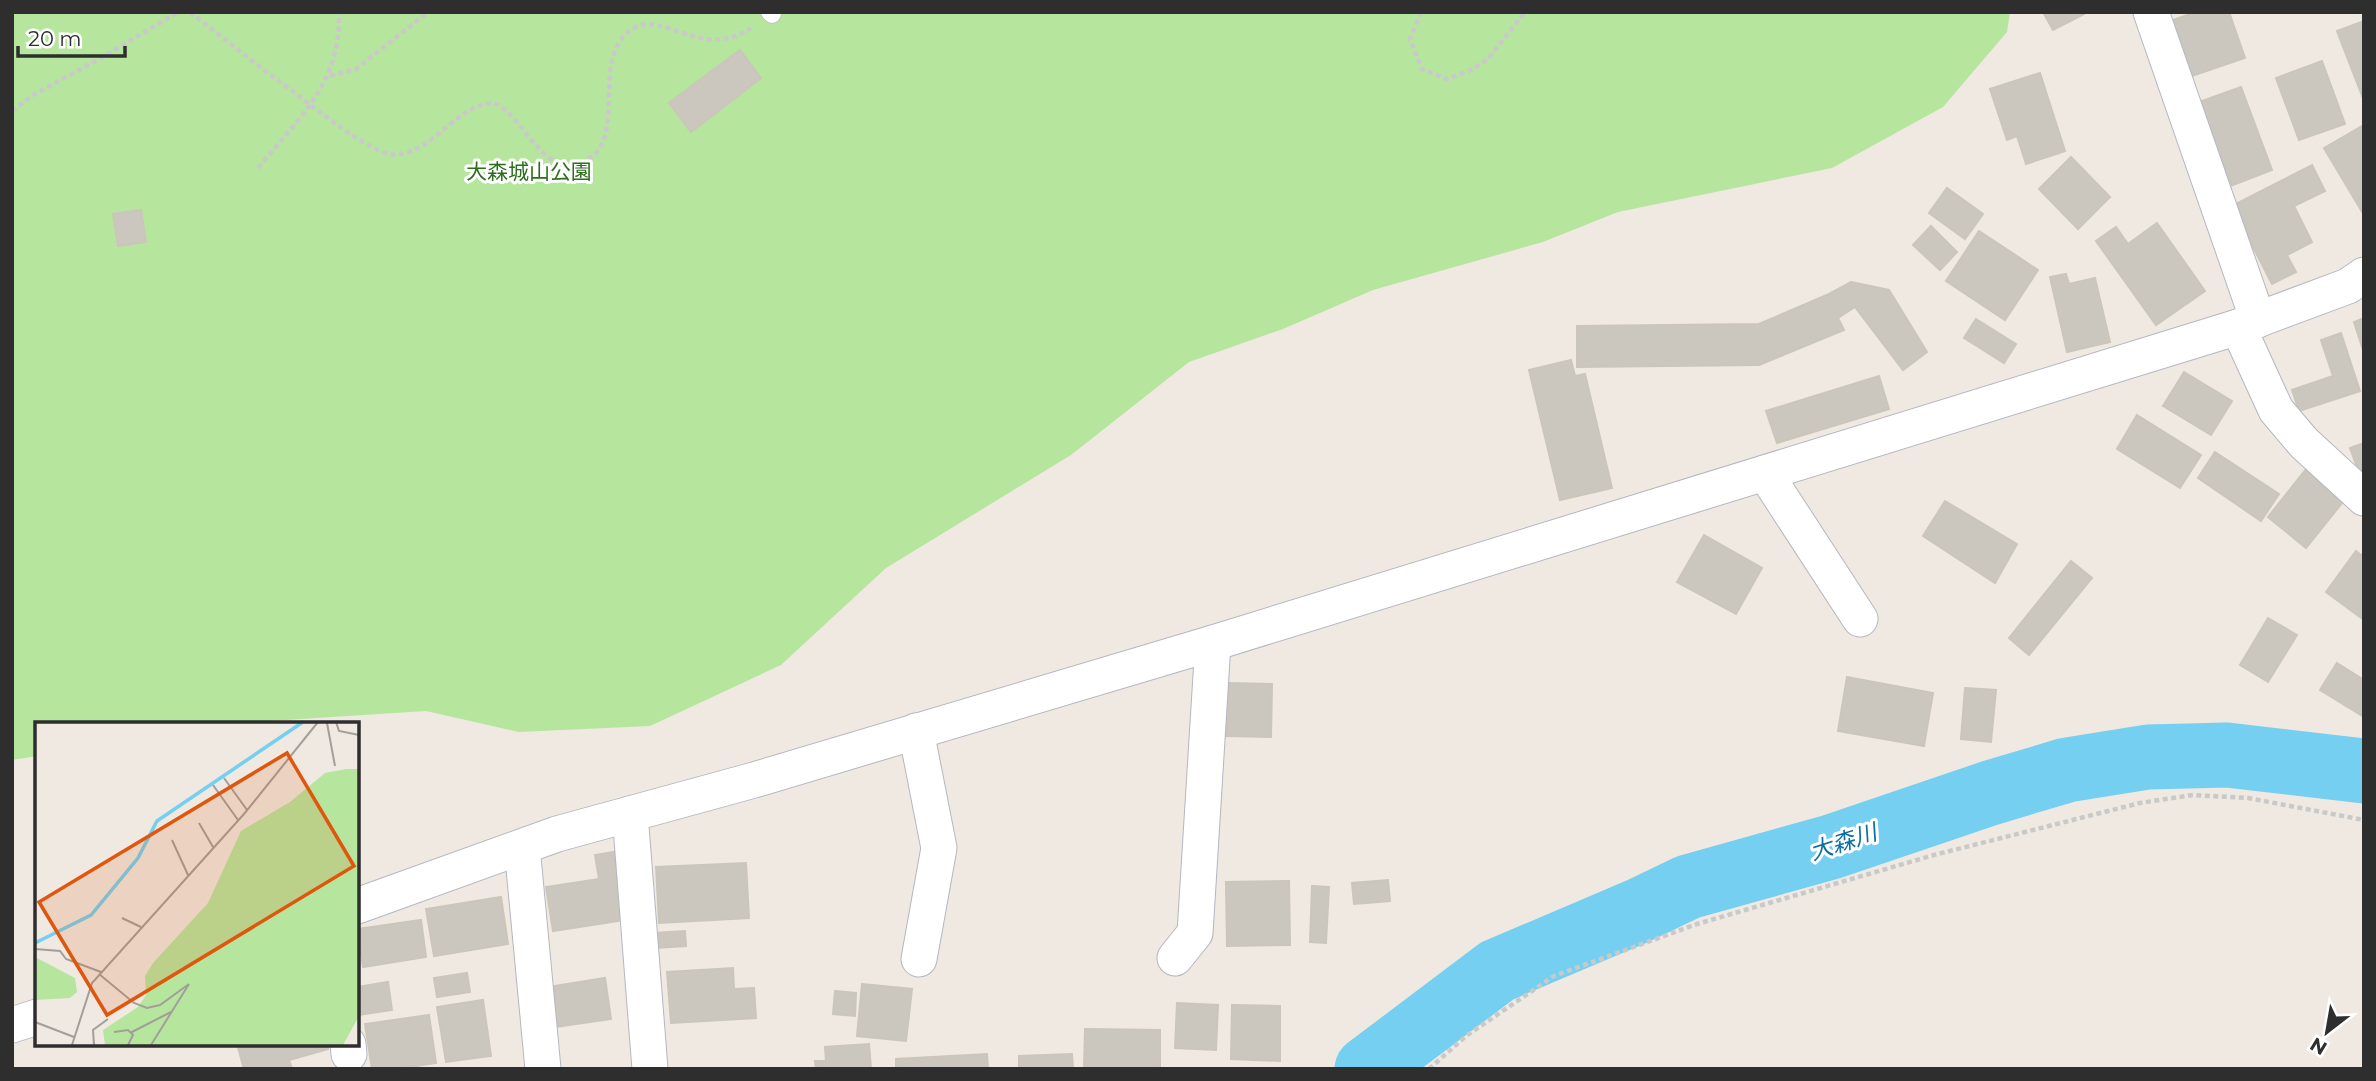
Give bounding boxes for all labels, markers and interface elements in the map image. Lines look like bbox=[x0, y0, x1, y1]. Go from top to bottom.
scale bar bbox=[18, 14, 124, 58]
text: 20 m bbox=[28, 26, 82, 51]
park label: 大森城山公園 bbox=[466, 159, 592, 184]
inset map bbox=[35, 722, 359, 1046]
water label: 大森川 bbox=[1806, 817, 1883, 866]
north arrow bbox=[2292, 997, 2362, 1067]
text: N bbox=[2306, 1032, 2331, 1060]

